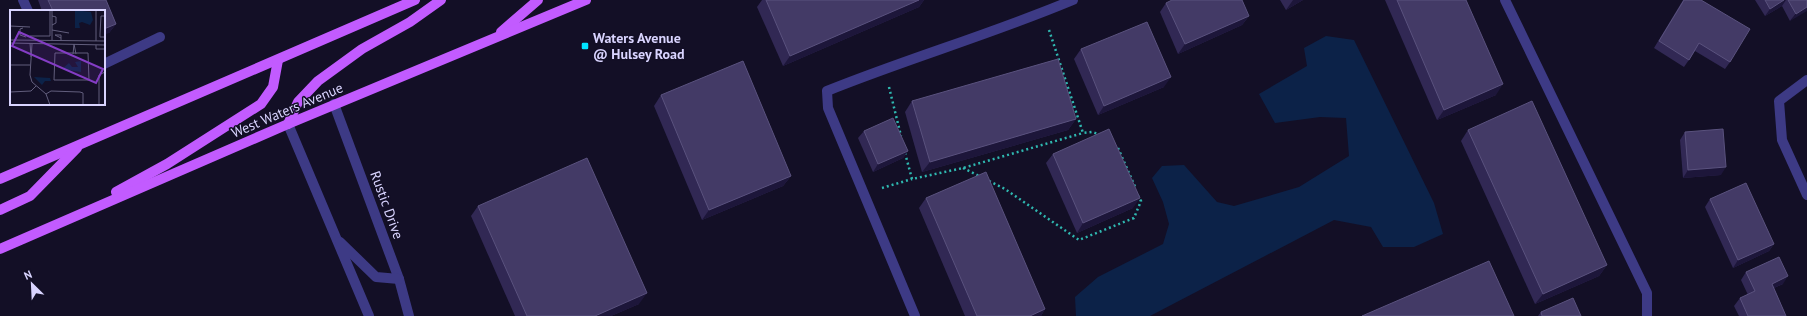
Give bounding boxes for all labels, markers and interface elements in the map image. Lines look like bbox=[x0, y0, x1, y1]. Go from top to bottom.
inset map bbox=[10, 10, 105, 105]
place label: Waters Avenue @ Hulsey Road bbox=[593, 29, 684, 63]
marker: Waters Avenue @ Hulsey Road bbox=[580, 41, 590, 51]
street label: West Waters Avenue bbox=[228, 78, 346, 142]
street label: Rustic Drive bbox=[366, 168, 408, 242]
north arrow bbox=[12, 264, 52, 304]
text: N bbox=[22, 267, 34, 283]

